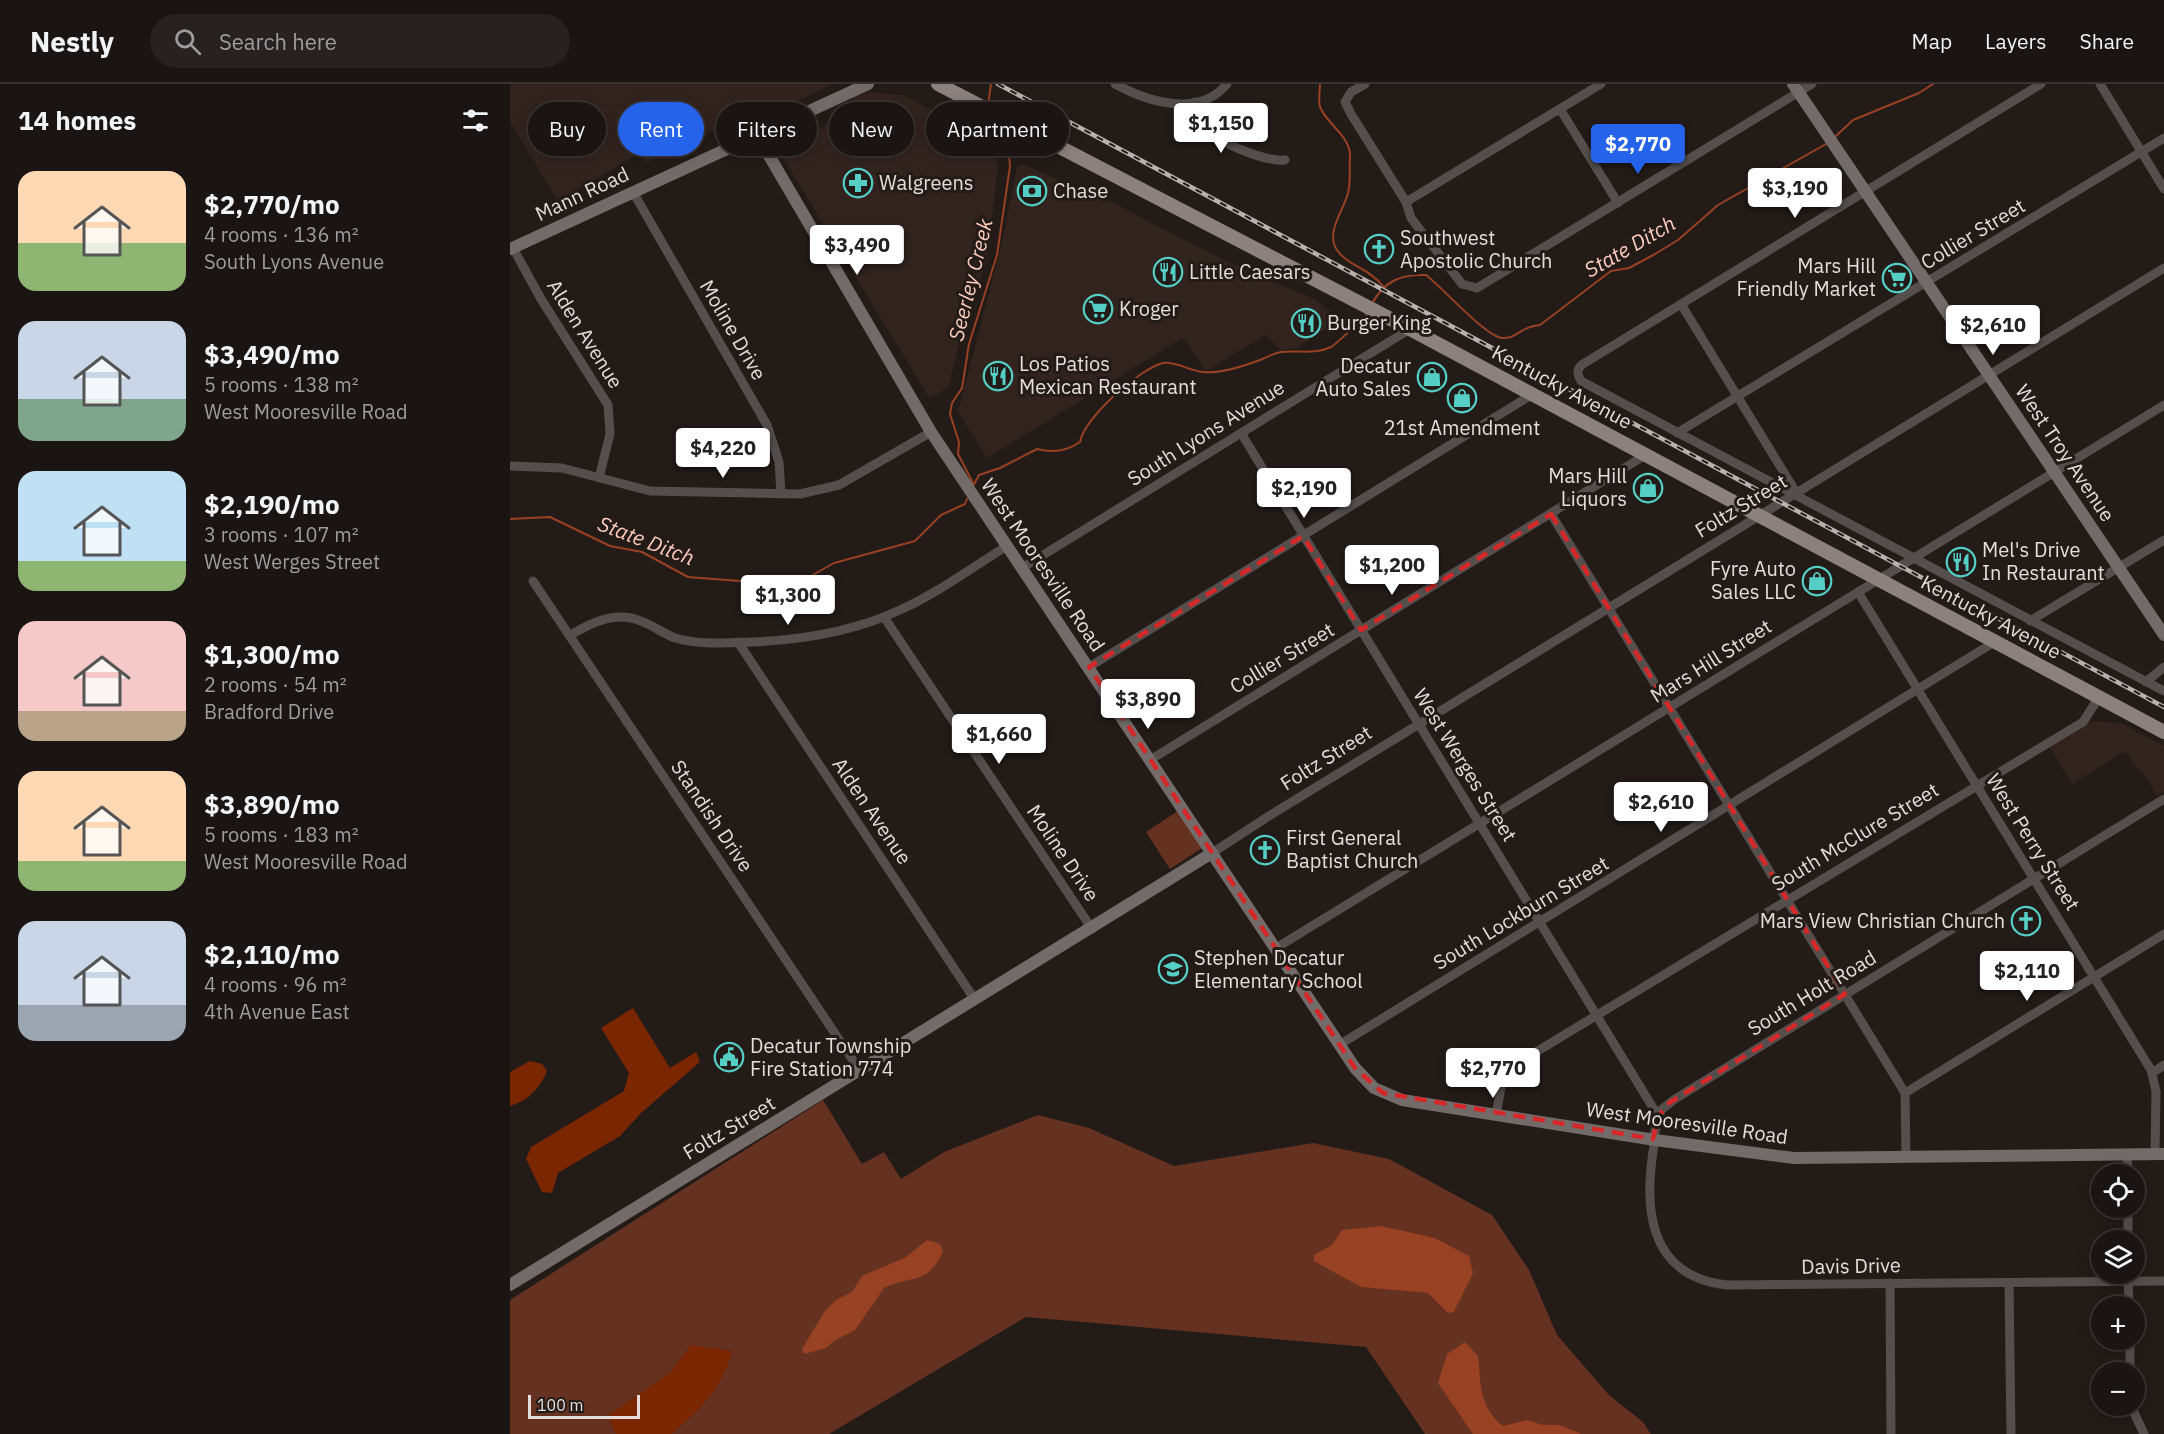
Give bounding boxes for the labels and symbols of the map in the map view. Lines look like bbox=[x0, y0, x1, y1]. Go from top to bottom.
pin: $1,150 bbox=[1172, 103, 1270, 154]
pin: $2,770 bbox=[1589, 124, 1687, 175]
street label: Mann Road bbox=[531, 160, 633, 227]
pharmacy icon: Walgreens bbox=[842, 167, 874, 199]
pin: $3,190 bbox=[1746, 168, 1844, 219]
place label: Walgreens bbox=[879, 169, 974, 196]
bank icon: Chase bbox=[1016, 175, 1048, 207]
place label: Chase bbox=[1053, 177, 1108, 204]
street label: Collier Street bbox=[1916, 192, 2030, 275]
water label: State Ditch bbox=[1579, 209, 1680, 284]
water label: Seerley Creek bbox=[941, 215, 999, 344]
place label: Southwest Apostolic Church bbox=[1400, 224, 1552, 274]
pin: $3,490 bbox=[808, 225, 906, 276]
church icon: Southwest Apostolic Church bbox=[1363, 233, 1395, 265]
place label: Mars Hill Friendly Market bbox=[1737, 252, 1876, 302]
restaurant icon: Little Caesars bbox=[1152, 256, 1184, 288]
place label: Little Caesars bbox=[1189, 258, 1311, 285]
supermarket icon: Mars Hill Friendly Market bbox=[1881, 262, 1913, 294]
street label: Alden Avenue bbox=[541, 274, 630, 393]
street label: Moline Drive bbox=[694, 275, 773, 385]
supermarket icon: Kroger bbox=[1082, 293, 1114, 325]
place label: Kroger bbox=[1119, 295, 1179, 322]
pin: $2,610 bbox=[1944, 305, 2042, 356]
restaurant icon: Burger King bbox=[1290, 307, 1322, 339]
place label: Burger King bbox=[1327, 309, 1432, 336]
street label: Kentucky Avenue bbox=[1487, 338, 1637, 435]
place label: Los Patios Mexican Restaurant bbox=[1019, 350, 1196, 400]
place label: Decatur Auto Sales bbox=[1316, 352, 1411, 402]
restaurant icon: Los Patios Mexican Restaurant bbox=[982, 360, 1014, 392]
shop icon: Decatur Auto Sales bbox=[1416, 361, 1448, 393]
street label: South Lyons Avenue bbox=[1122, 373, 1289, 492]
street label: West Troy Avenue bbox=[2009, 379, 2121, 527]
shop icon: 21st Amendment bbox=[1446, 382, 1478, 414]
place label: 21st Amendment bbox=[1384, 414, 1540, 441]
pin: $4,220 bbox=[674, 428, 772, 479]
place label: Mars Hill Liquors bbox=[1548, 462, 1627, 512]
street label: Foltz Street bbox=[1690, 467, 1792, 544]
pin: $2,190 bbox=[1255, 468, 1353, 519]
shop icon: Mars Hill Liquors bbox=[1632, 472, 1664, 504]
street label: West Mooresville Road bbox=[975, 473, 1112, 657]
water label: State Ditch bbox=[594, 509, 699, 571]
place label: Mel's Drive In Restaurant bbox=[1982, 536, 2105, 586]
pin: $1,200 bbox=[1343, 545, 1441, 596]
restaurant icon: Mel's Drive In Restaurant bbox=[1945, 546, 1977, 578]
place label: Fyre Auto Sales LLC bbox=[1710, 555, 1796, 605]
shop icon: Fyre Auto Sales LLC bbox=[1801, 565, 1833, 597]
street label: Kentucky Avenue bbox=[1916, 568, 2066, 665]
pin: $1,300 bbox=[739, 575, 837, 626]
street label: Mars Hill Street bbox=[1645, 613, 1777, 709]
street label: Collier Street bbox=[1225, 616, 1339, 699]
pin: $3,890 bbox=[1099, 679, 1197, 730]
street label: West Werges Street bbox=[1407, 683, 1523, 847]
pin: $1,660 bbox=[950, 714, 1048, 765]
street label: Foltz Street bbox=[1275, 719, 1377, 796]
street label: Alden Avenue bbox=[827, 752, 918, 870]
street label: Standish Drive bbox=[665, 754, 760, 877]
street label: West Perry Street bbox=[1980, 768, 2086, 915]
street label: South McClure Street bbox=[1766, 776, 1943, 897]
pin: $2,610 bbox=[1612, 782, 1710, 833]
street label: Moline Drive bbox=[1021, 799, 1106, 906]
place label: First General Baptist Church bbox=[1286, 824, 1418, 874]
church icon: First General Baptist Church bbox=[1249, 834, 1281, 866]
street label: South Lockburn Street bbox=[1428, 849, 1613, 976]
church icon: Mars View Christian Church bbox=[2010, 905, 2042, 937]
place label: Mars View Christian Church bbox=[1760, 907, 2005, 934]
street label: South Holt Road bbox=[1742, 943, 1881, 1042]
place label: Stephen Decatur Elementary School bbox=[1194, 944, 1363, 994]
pin: $2,110 bbox=[1978, 951, 2076, 1002]
school or university icon: Stephen Decatur Elementary School bbox=[1157, 953, 1189, 985]
place label: Decatur Township Fire Station 774 bbox=[750, 1032, 911, 1082]
public building icon: Decatur Township Fire Station 774 bbox=[713, 1041, 745, 1073]
pin: $2,770 bbox=[1444, 1048, 1542, 1099]
street label: Foltz Street bbox=[678, 1089, 780, 1166]
street label: West Mooresville Road bbox=[1584, 1095, 1790, 1150]
street label: Davis Drive bbox=[1801, 1251, 1901, 1280]
scale bar bbox=[528, 1392, 640, 1420]

